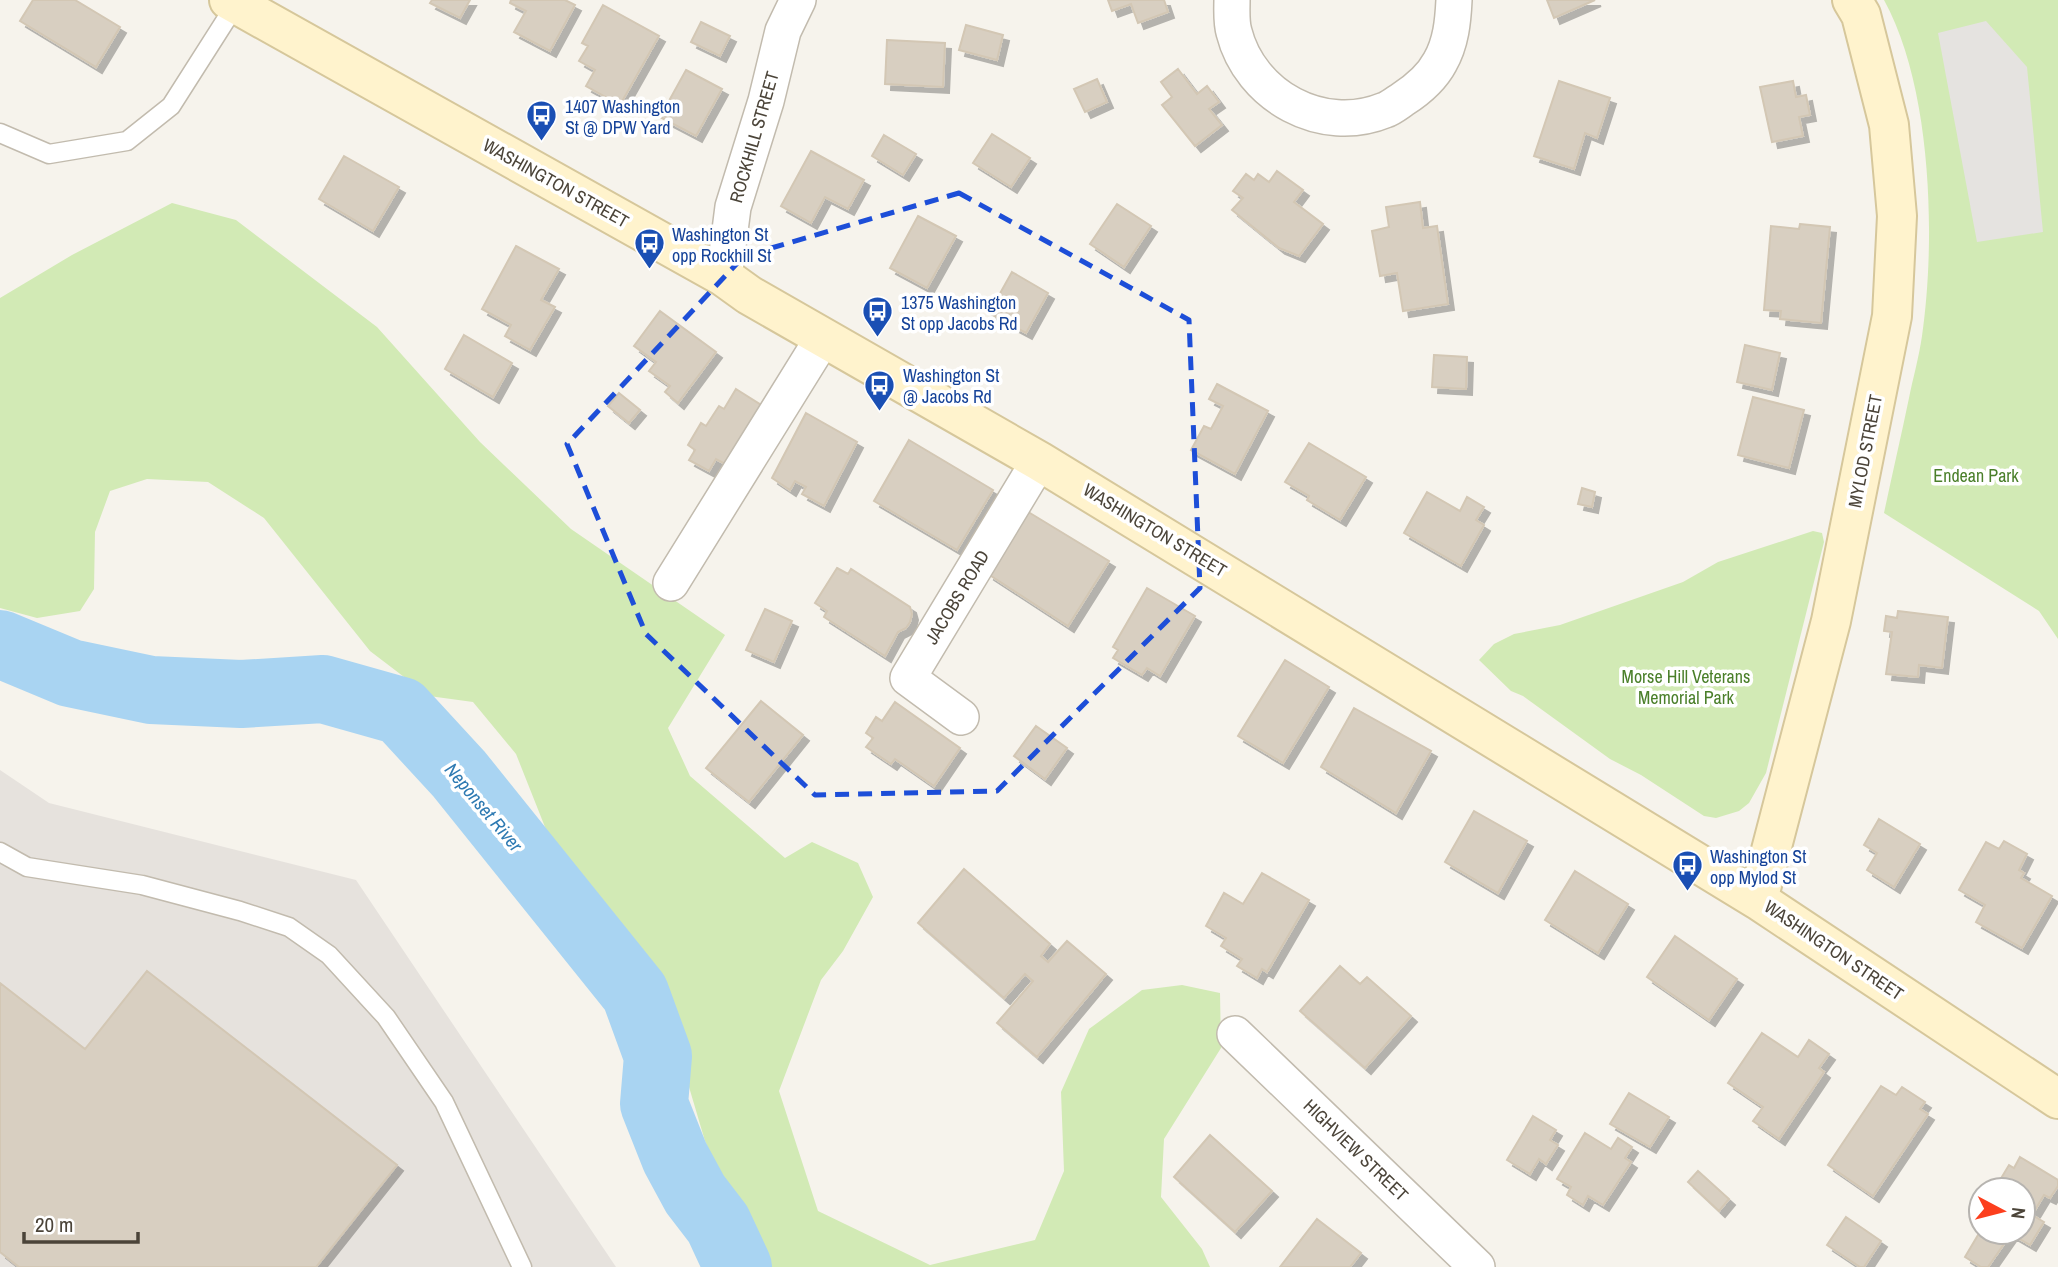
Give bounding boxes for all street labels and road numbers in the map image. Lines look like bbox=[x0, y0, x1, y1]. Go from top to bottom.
street label: ROCKHILL STREET bbox=[723, 68, 785, 206]
street label: WASHINGTON STREET bbox=[479, 132, 633, 234]
street label: MYLOD STREET bbox=[1842, 392, 1888, 510]
street label: WASHINGTON STREET bbox=[1079, 477, 1231, 583]
street label: JACOBS ROAD bbox=[919, 545, 995, 649]
street label: WASHINGTON STREET bbox=[1759, 894, 1909, 1006]
street label: HIGHVIEW STREET bbox=[1298, 1093, 1414, 1207]

